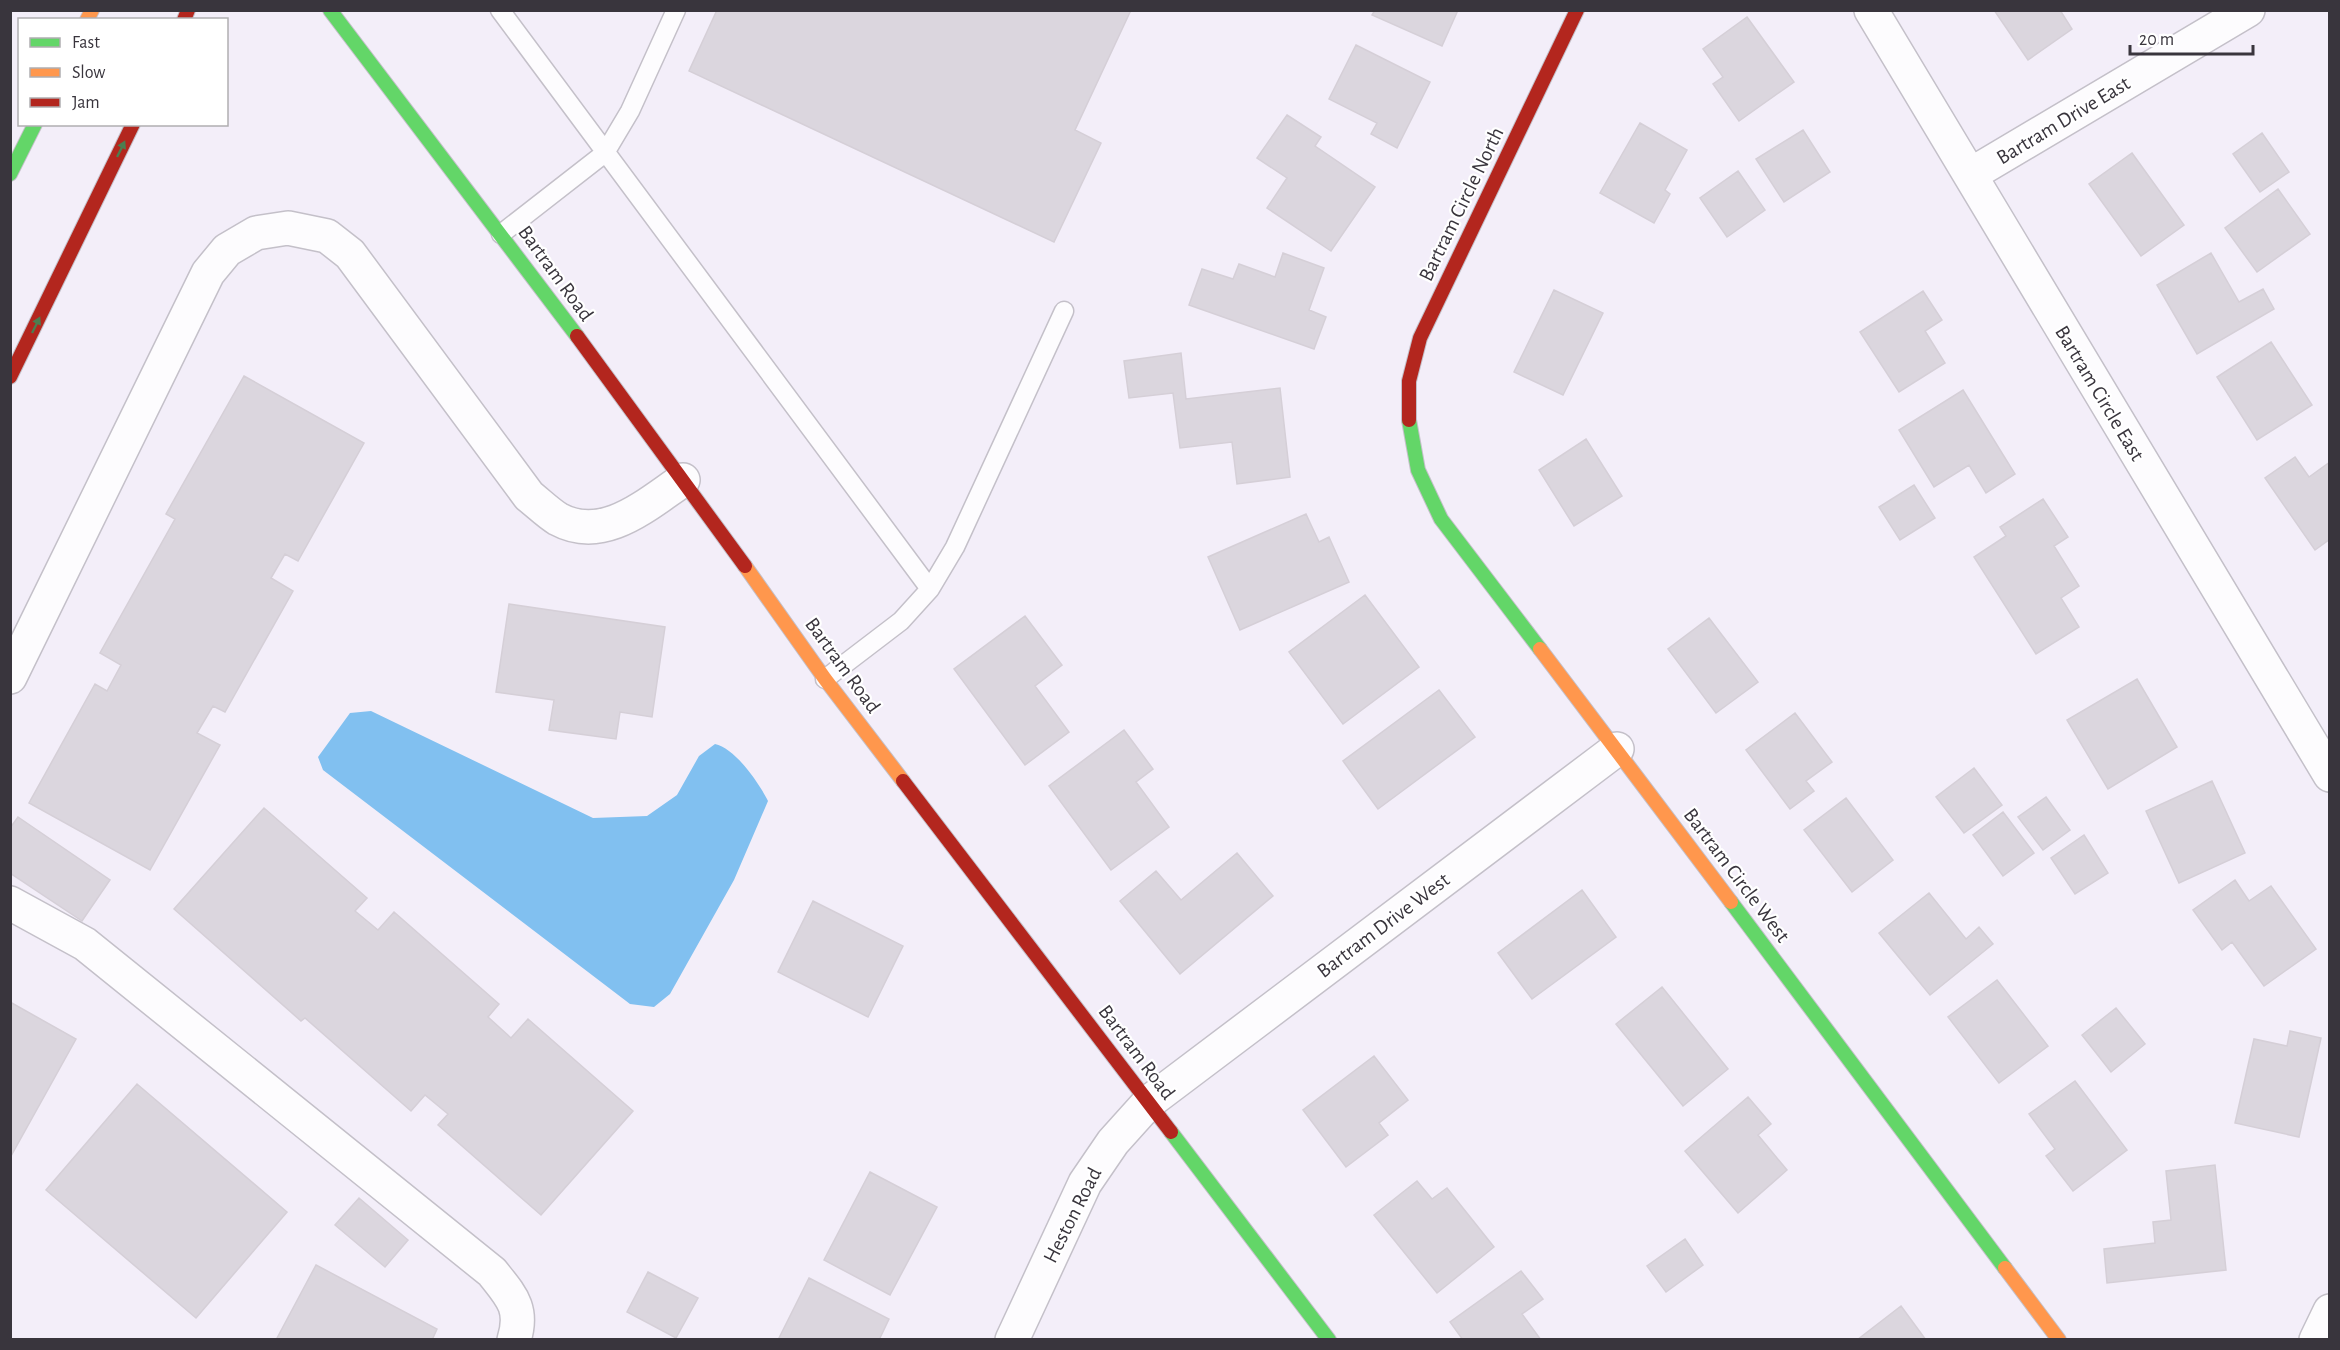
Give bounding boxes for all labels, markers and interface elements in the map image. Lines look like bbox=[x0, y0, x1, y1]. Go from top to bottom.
legend bbox=[18, 18, 228, 126]
scale bar bbox=[2130, 18, 2253, 56]
text: 20 m bbox=[2139, 31, 2174, 49]
text: Fast bbox=[72, 34, 100, 52]
text: Slow bbox=[72, 64, 105, 82]
street label: Bartram Drive East bbox=[1993, 72, 2134, 168]
text: Jam bbox=[72, 94, 100, 112]
street label: Bartram Circle North bbox=[1415, 124, 1508, 284]
one-way arrow bbox=[116, 141, 125, 158]
street label: Bartram Road bbox=[514, 222, 597, 325]
one-way arrow bbox=[31, 316, 41, 333]
street label: Bartram Circle East bbox=[2051, 322, 2148, 465]
street label: Bartram Road bbox=[801, 614, 884, 717]
street label: Bartram Circle West bbox=[1680, 804, 1794, 946]
street label: Bartram Drive West bbox=[1313, 869, 1454, 982]
street label: Bartram Road bbox=[1094, 1001, 1179, 1104]
street label: Heston Road bbox=[1039, 1164, 1105, 1266]

